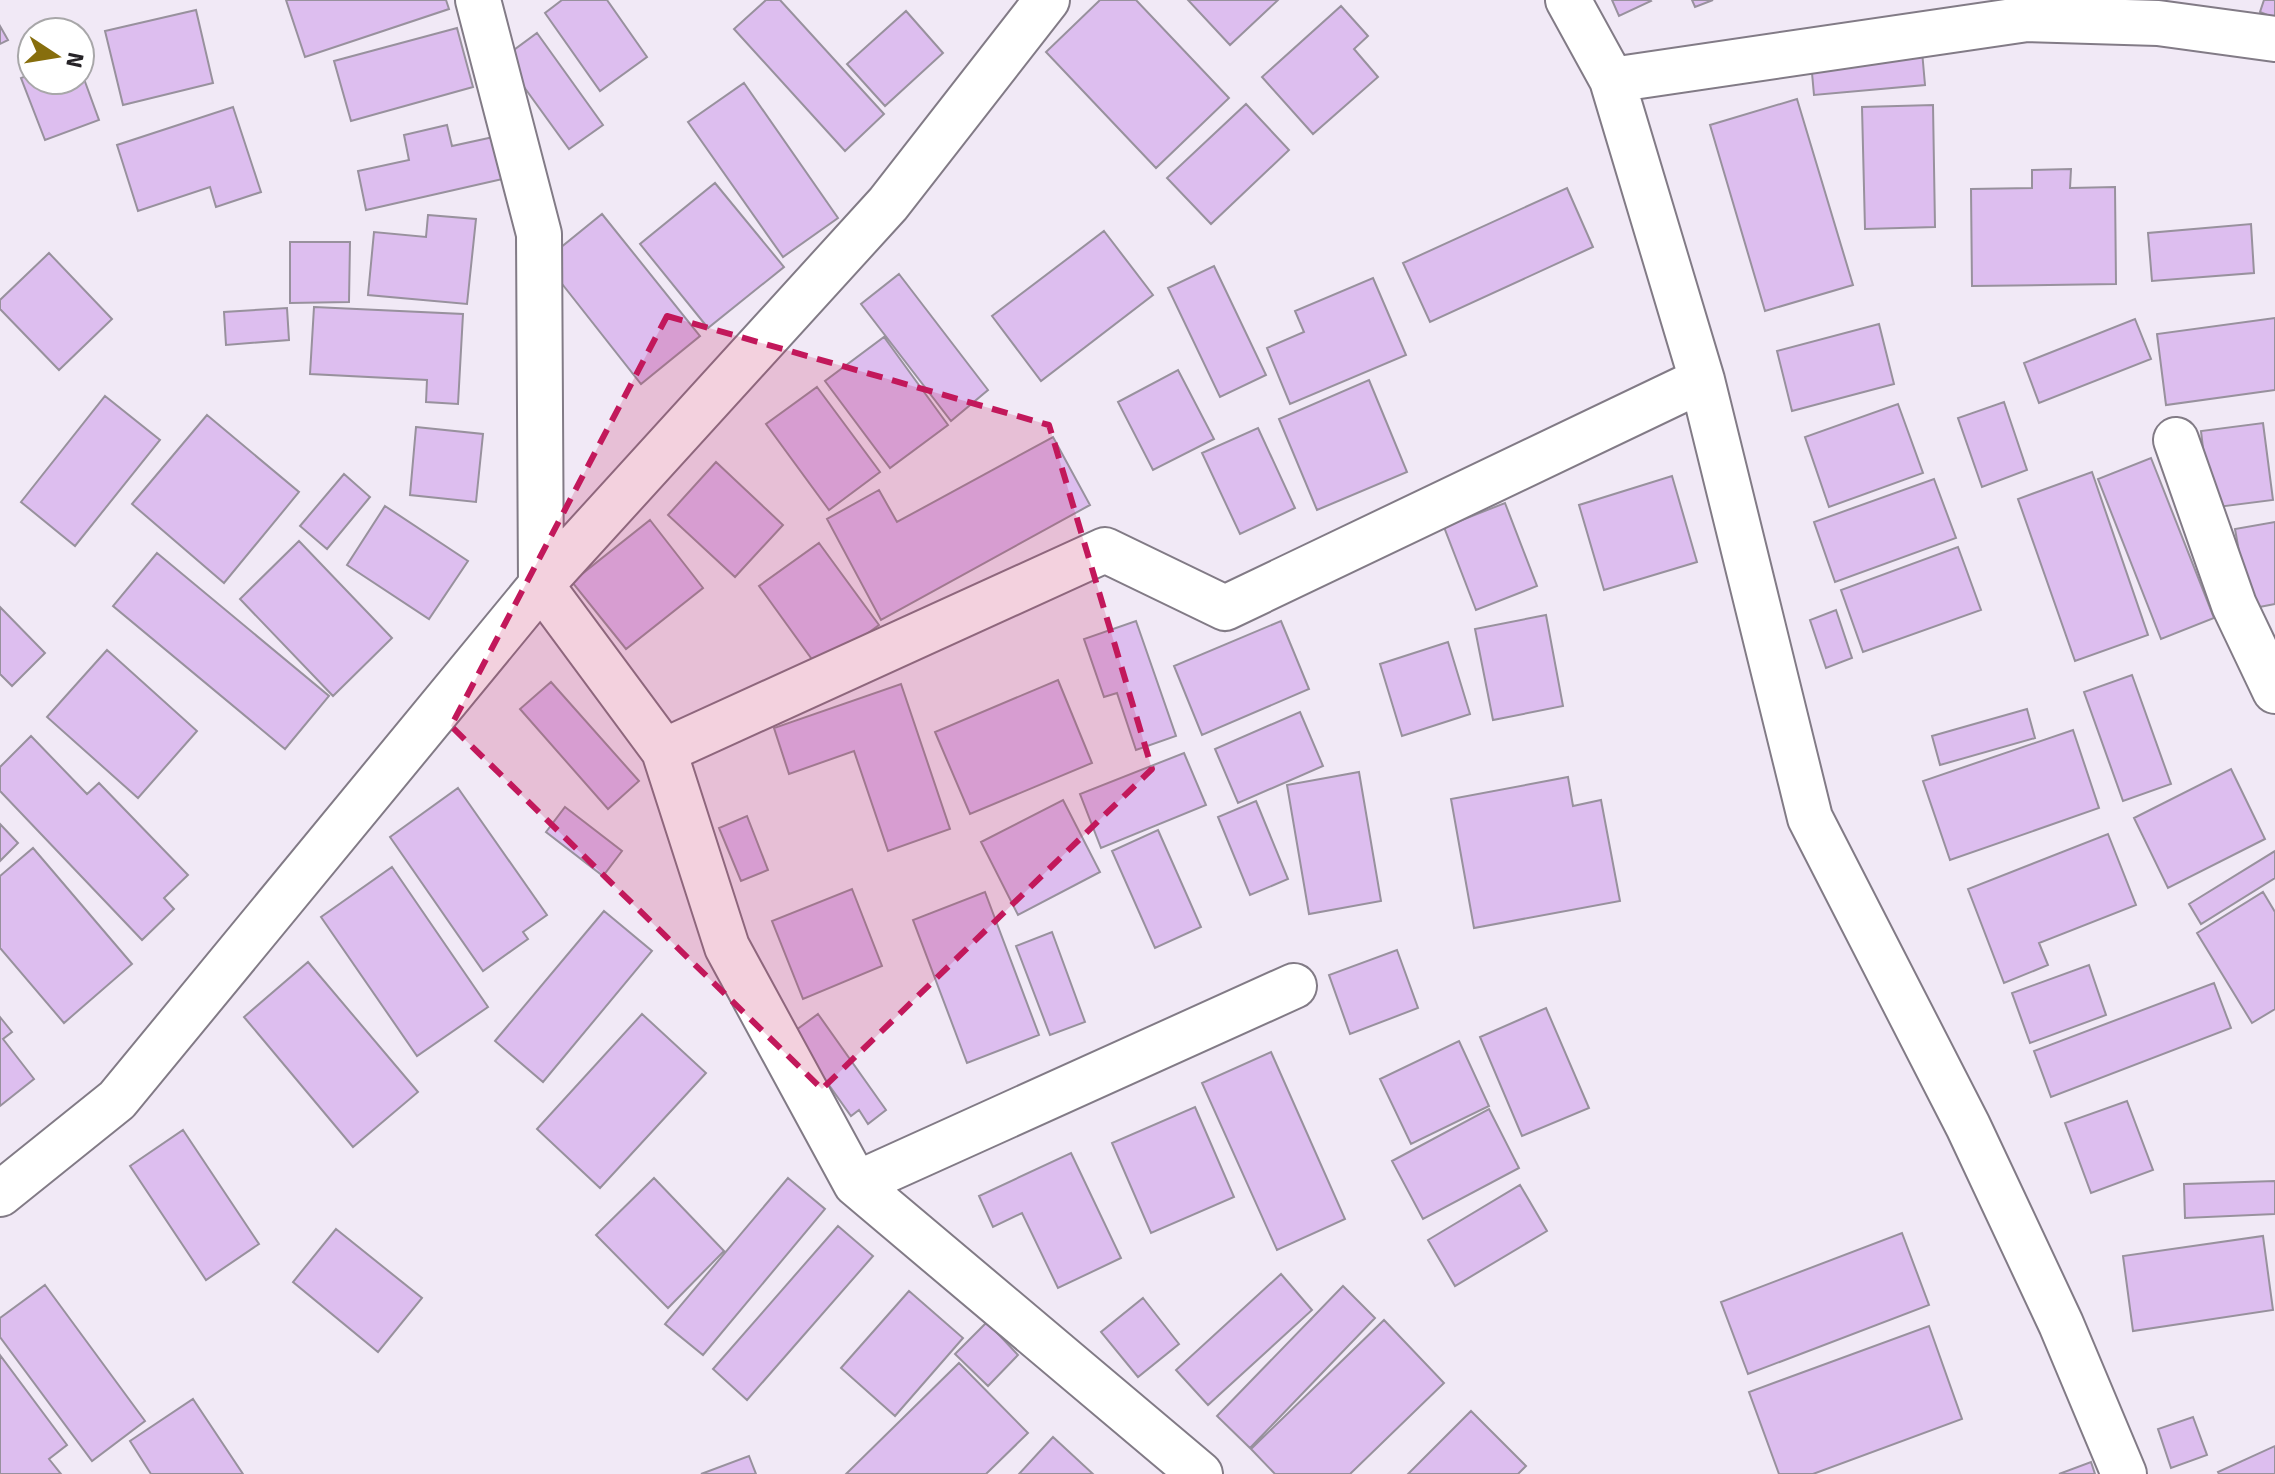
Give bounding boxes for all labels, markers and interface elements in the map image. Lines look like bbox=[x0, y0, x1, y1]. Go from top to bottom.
north arrow bbox=[16, 16, 96, 96]
text: N bbox=[60, 50, 90, 70]

